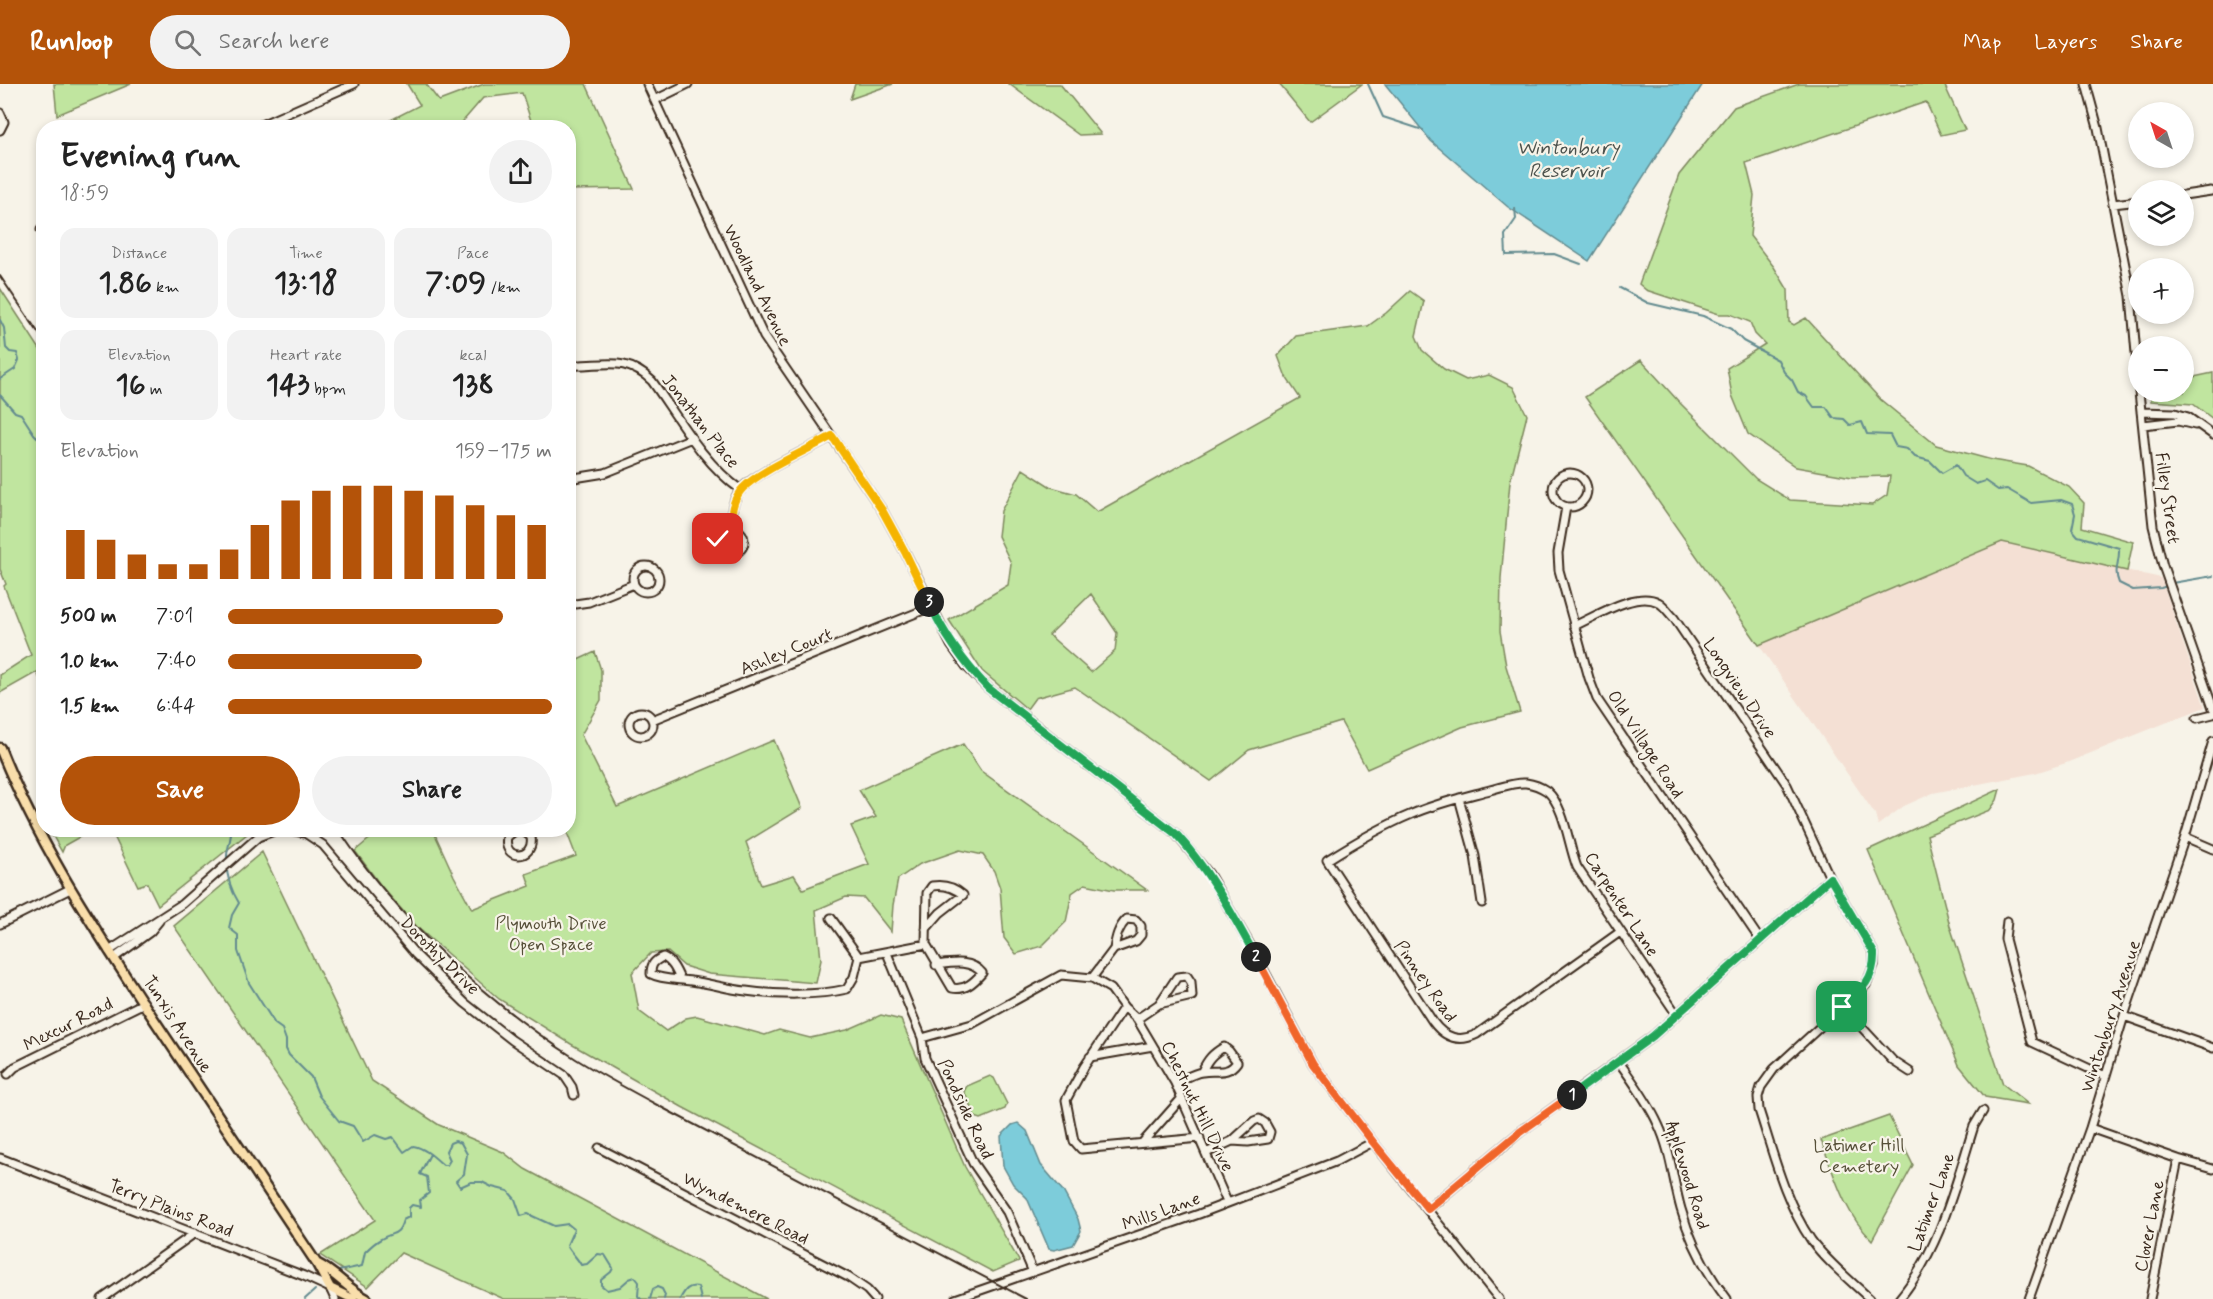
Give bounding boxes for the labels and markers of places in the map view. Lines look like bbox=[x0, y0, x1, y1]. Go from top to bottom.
pin bbox=[692, 513, 743, 564]
pin: 3 bbox=[914, 587, 944, 617]
pin: 2 bbox=[1241, 942, 1271, 972]
pin bbox=[1816, 981, 1867, 1032]
pin: 1 bbox=[1557, 1080, 1587, 1110]

